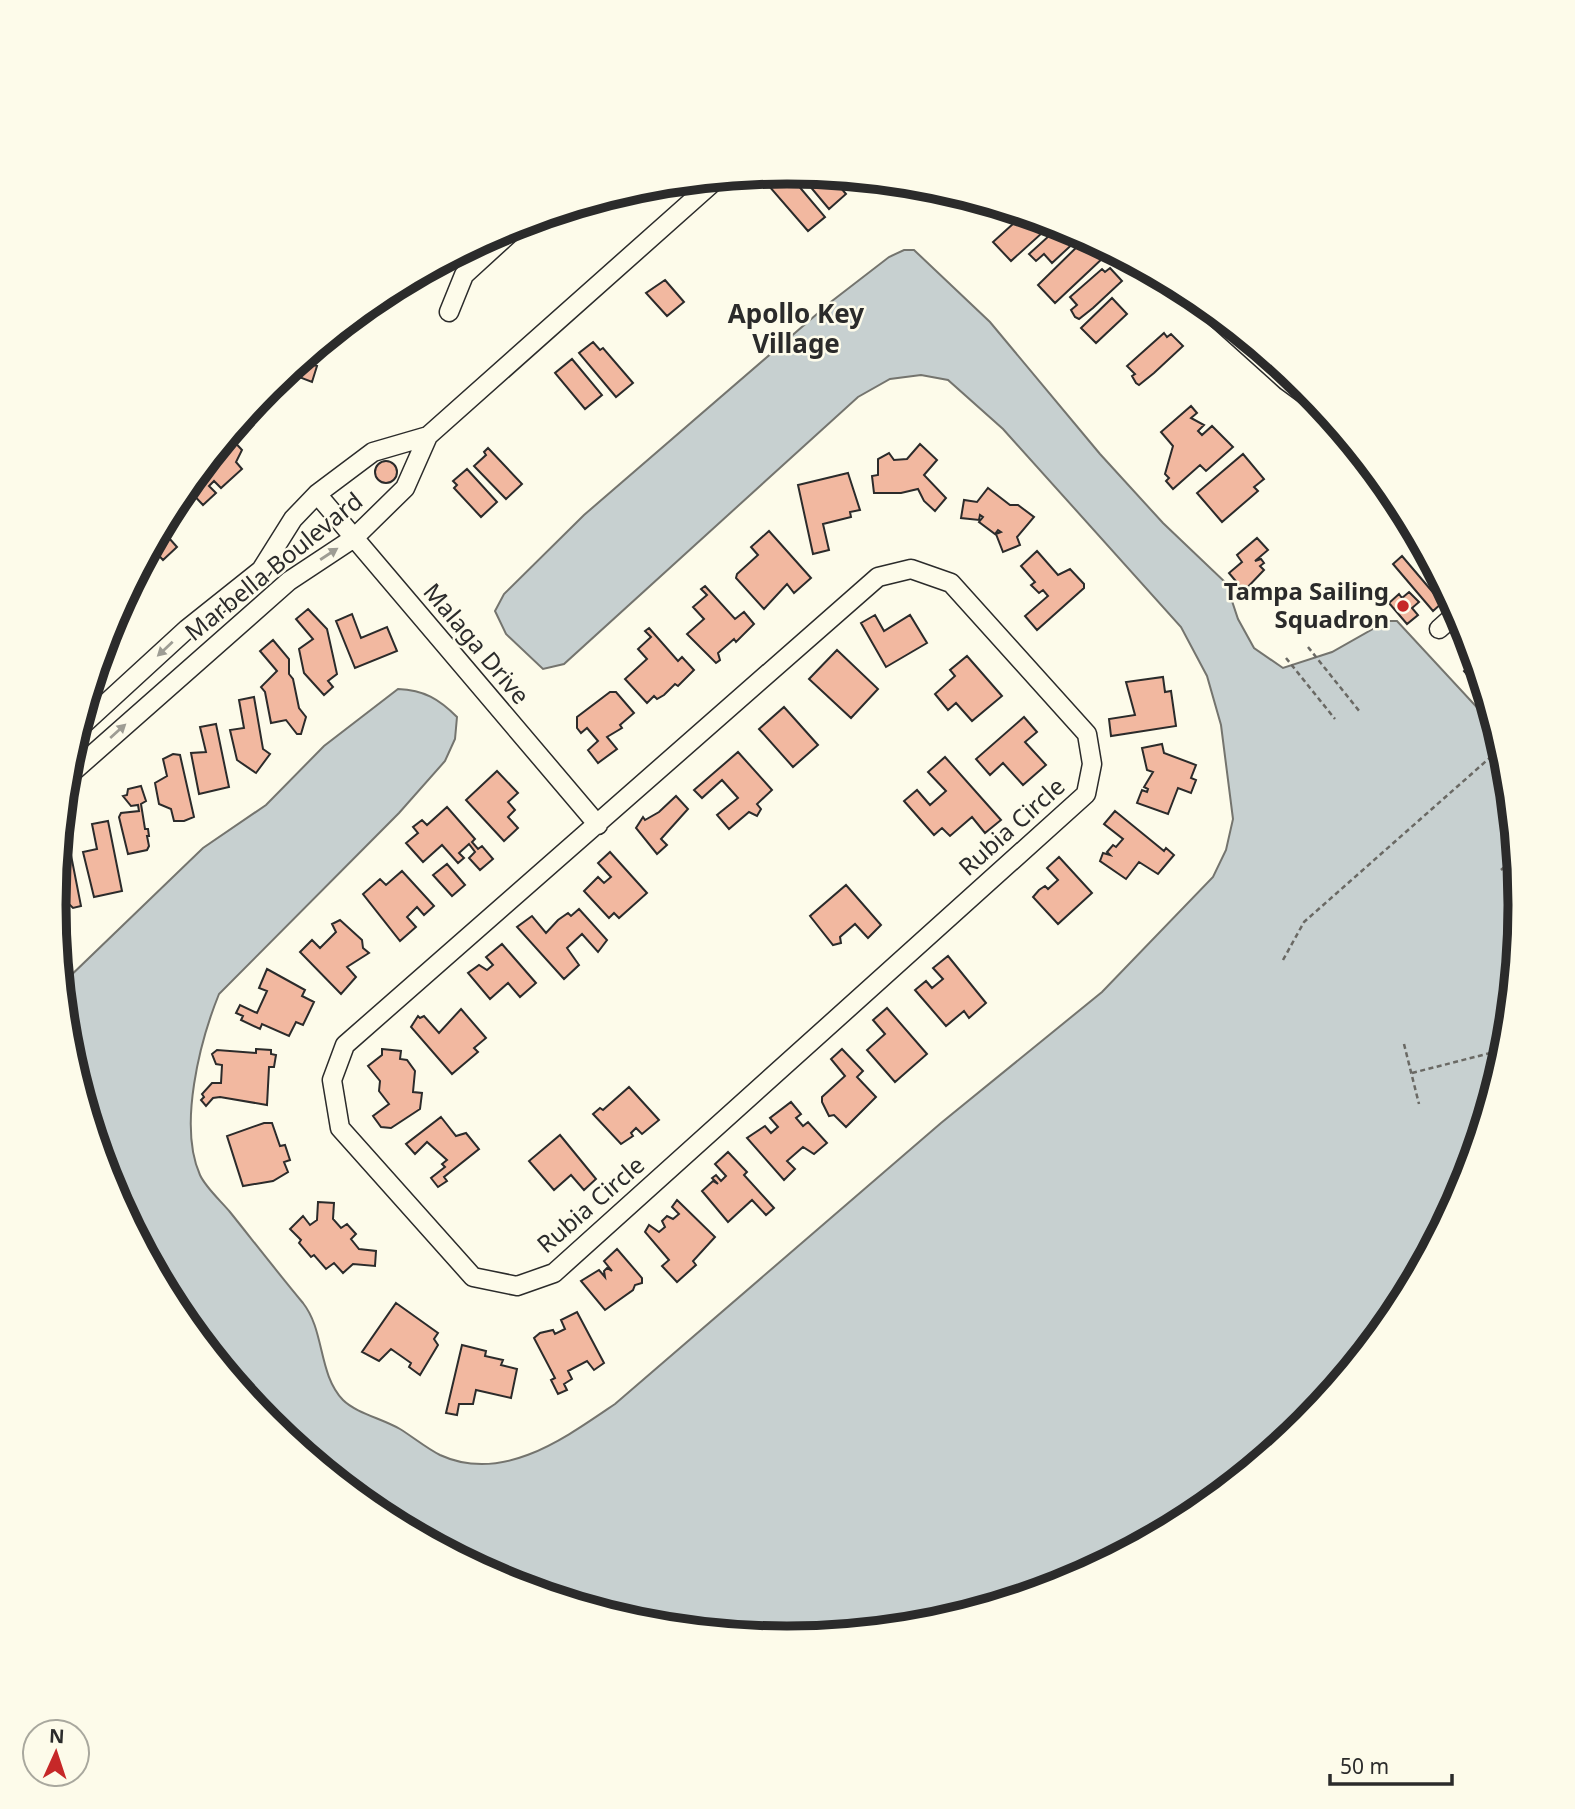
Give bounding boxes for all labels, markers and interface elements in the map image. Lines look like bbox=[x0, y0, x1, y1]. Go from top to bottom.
district label: Apollo Key Village bbox=[728, 295, 864, 361]
street label: Marbella Boulevard bbox=[177, 484, 369, 648]
one-way arrow bbox=[320, 548, 339, 561]
place label: Tampa Sailing Squadron bbox=[1224, 574, 1389, 635]
street label: Malaga Drive bbox=[417, 575, 538, 711]
marker: Tampa Sailing Squadron bbox=[1395, 598, 1411, 614]
one-way arrow bbox=[156, 641, 174, 657]
one-way arrow bbox=[109, 723, 127, 739]
street label: Rubia Circle bbox=[951, 769, 1071, 882]
street label: Rubia Circle bbox=[529, 1148, 651, 1260]
north arrow bbox=[21, 1718, 91, 1788]
text: N bbox=[48, 1723, 65, 1749]
scale bar bbox=[1330, 1742, 1452, 1786]
text: 50 m bbox=[1340, 1752, 1389, 1780]

